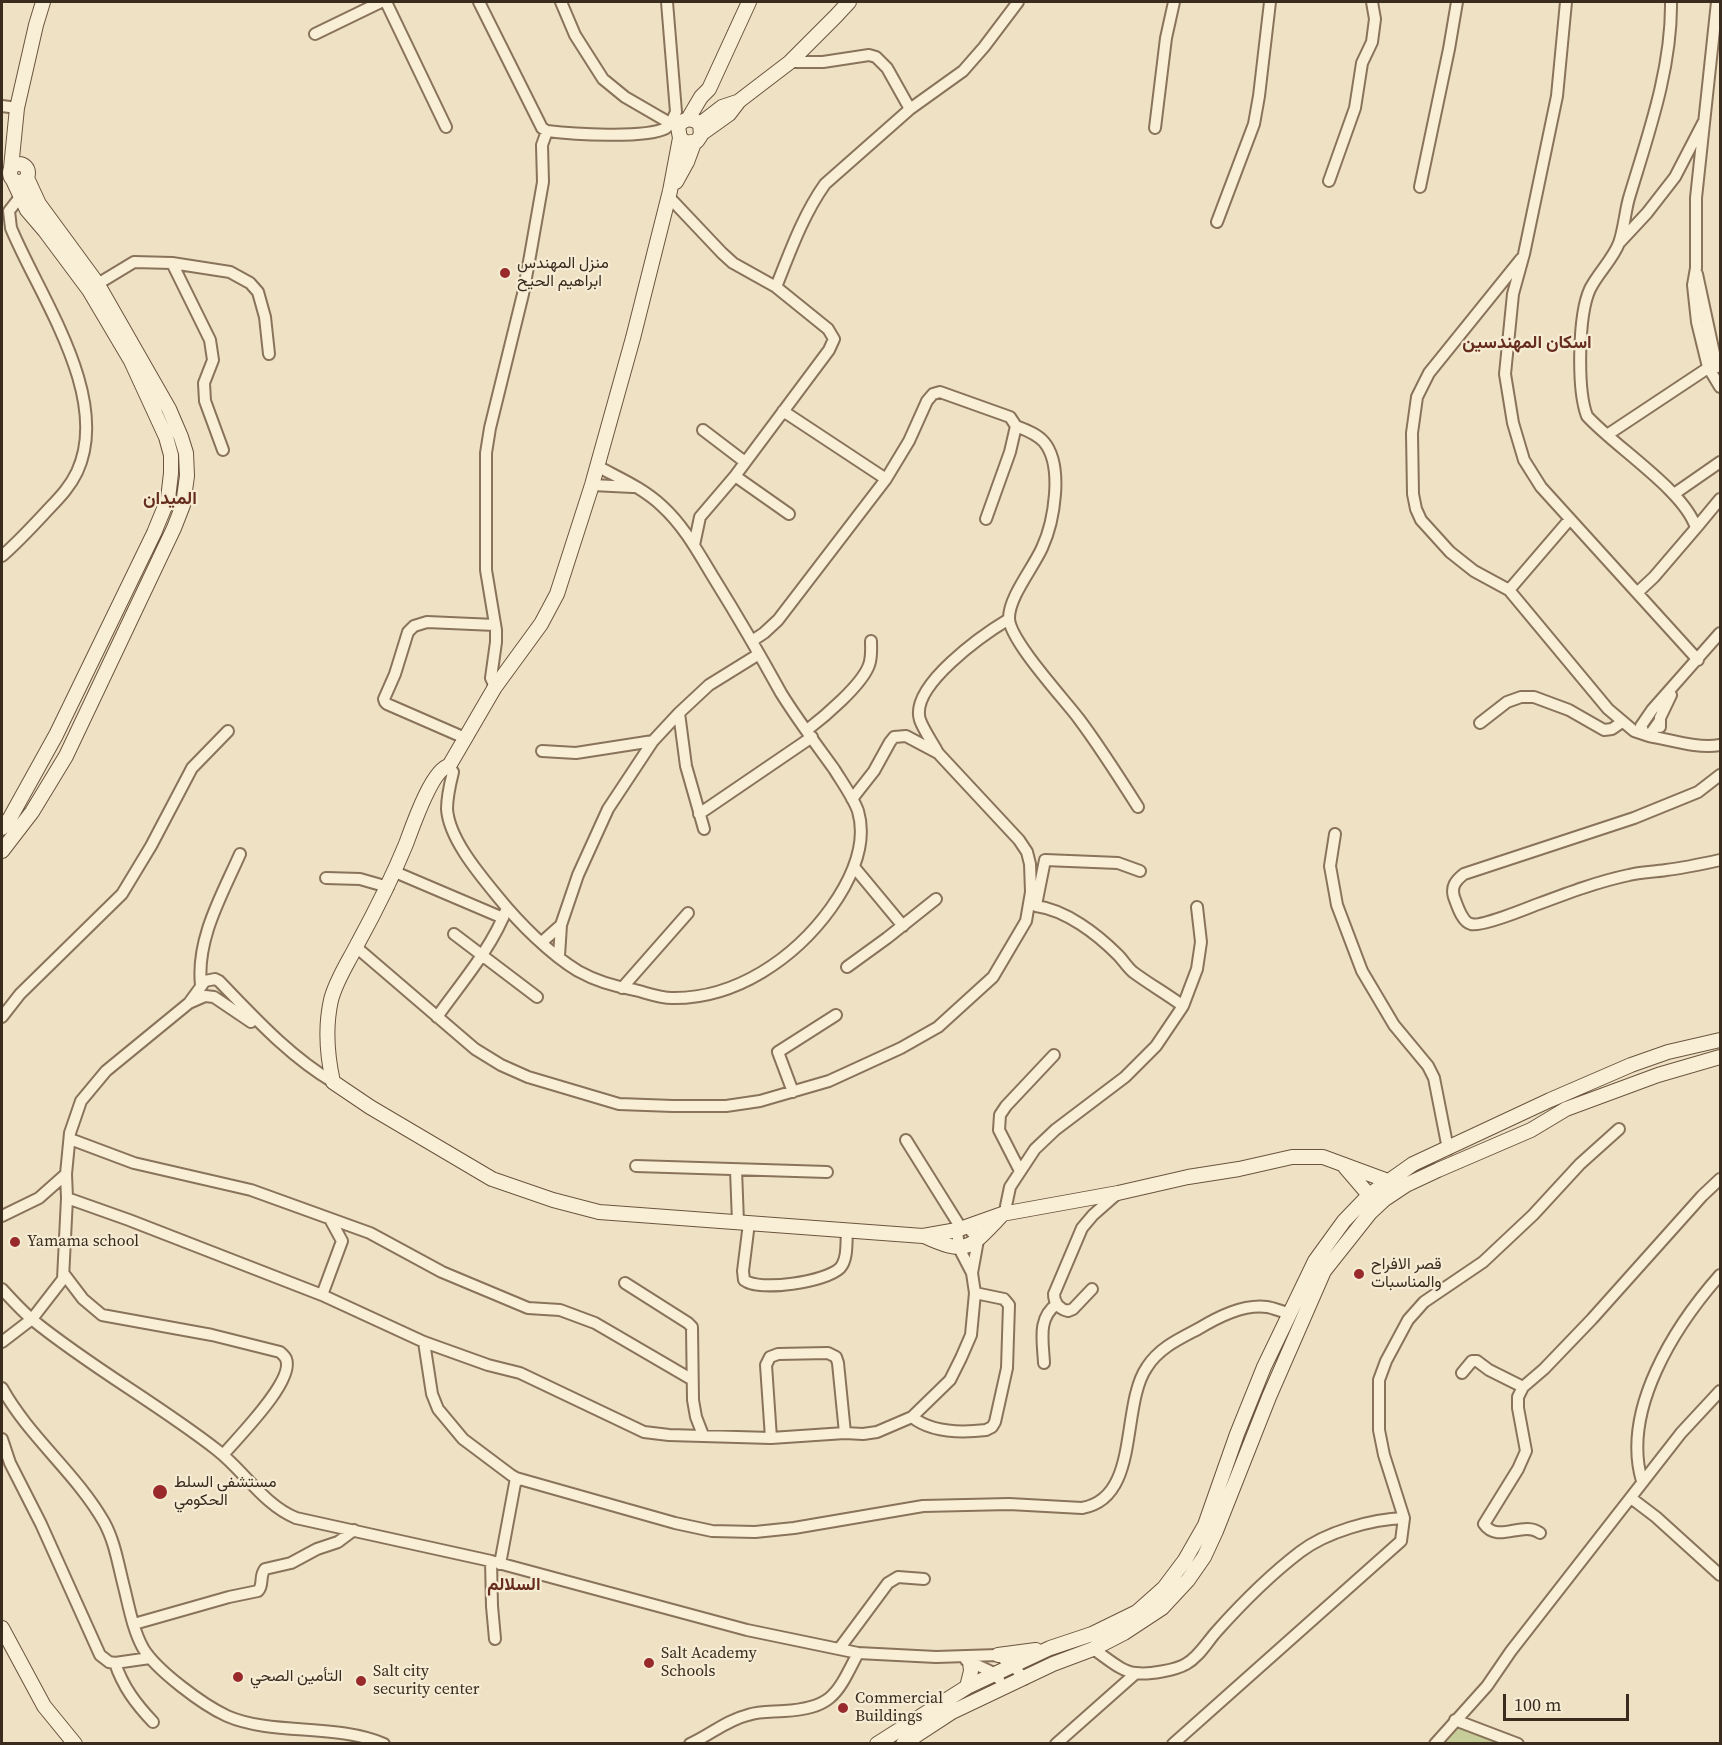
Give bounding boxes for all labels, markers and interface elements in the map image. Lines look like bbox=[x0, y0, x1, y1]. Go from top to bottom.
place label: منزل المهندس ابراهيم الحيح bbox=[517, 254, 609, 292]
marker: منزل المهندس ابراهيم الحيح bbox=[498, 266, 512, 280]
district label: اسكان المهندسين bbox=[1462, 332, 1592, 354]
district label: الميدان bbox=[143, 488, 197, 510]
place label: Yamama school bbox=[27, 1232, 139, 1252]
marker: Yamama school bbox=[8, 1235, 22, 1249]
place label: قصر الافراح والمناسبات bbox=[1371, 1255, 1442, 1293]
marker: قصر الافراح والمناسبات bbox=[1352, 1267, 1366, 1281]
place label: مستشفى السلط الحكومي bbox=[174, 1473, 276, 1511]
marker: مستشفى السلط الحكومي bbox=[151, 1483, 169, 1501]
district label: السلالم bbox=[487, 1574, 541, 1596]
place label: Salt Academy Schools bbox=[661, 1644, 757, 1682]
marker: Salt Academy Schools bbox=[642, 1656, 656, 1670]
place label: Salt city security center bbox=[373, 1662, 480, 1700]
place label: التأمين الصحي bbox=[250, 1667, 342, 1687]
marker: التأمين الصحي bbox=[231, 1670, 245, 1684]
marker: Salt city security center bbox=[354, 1674, 368, 1688]
scale bar bbox=[1506, 1682, 1632, 1720]
place label: Commercial Buildings bbox=[855, 1689, 943, 1727]
text: 100 m bbox=[1514, 1692, 1561, 1717]
marker: Commercial Buildings bbox=[836, 1701, 850, 1715]

